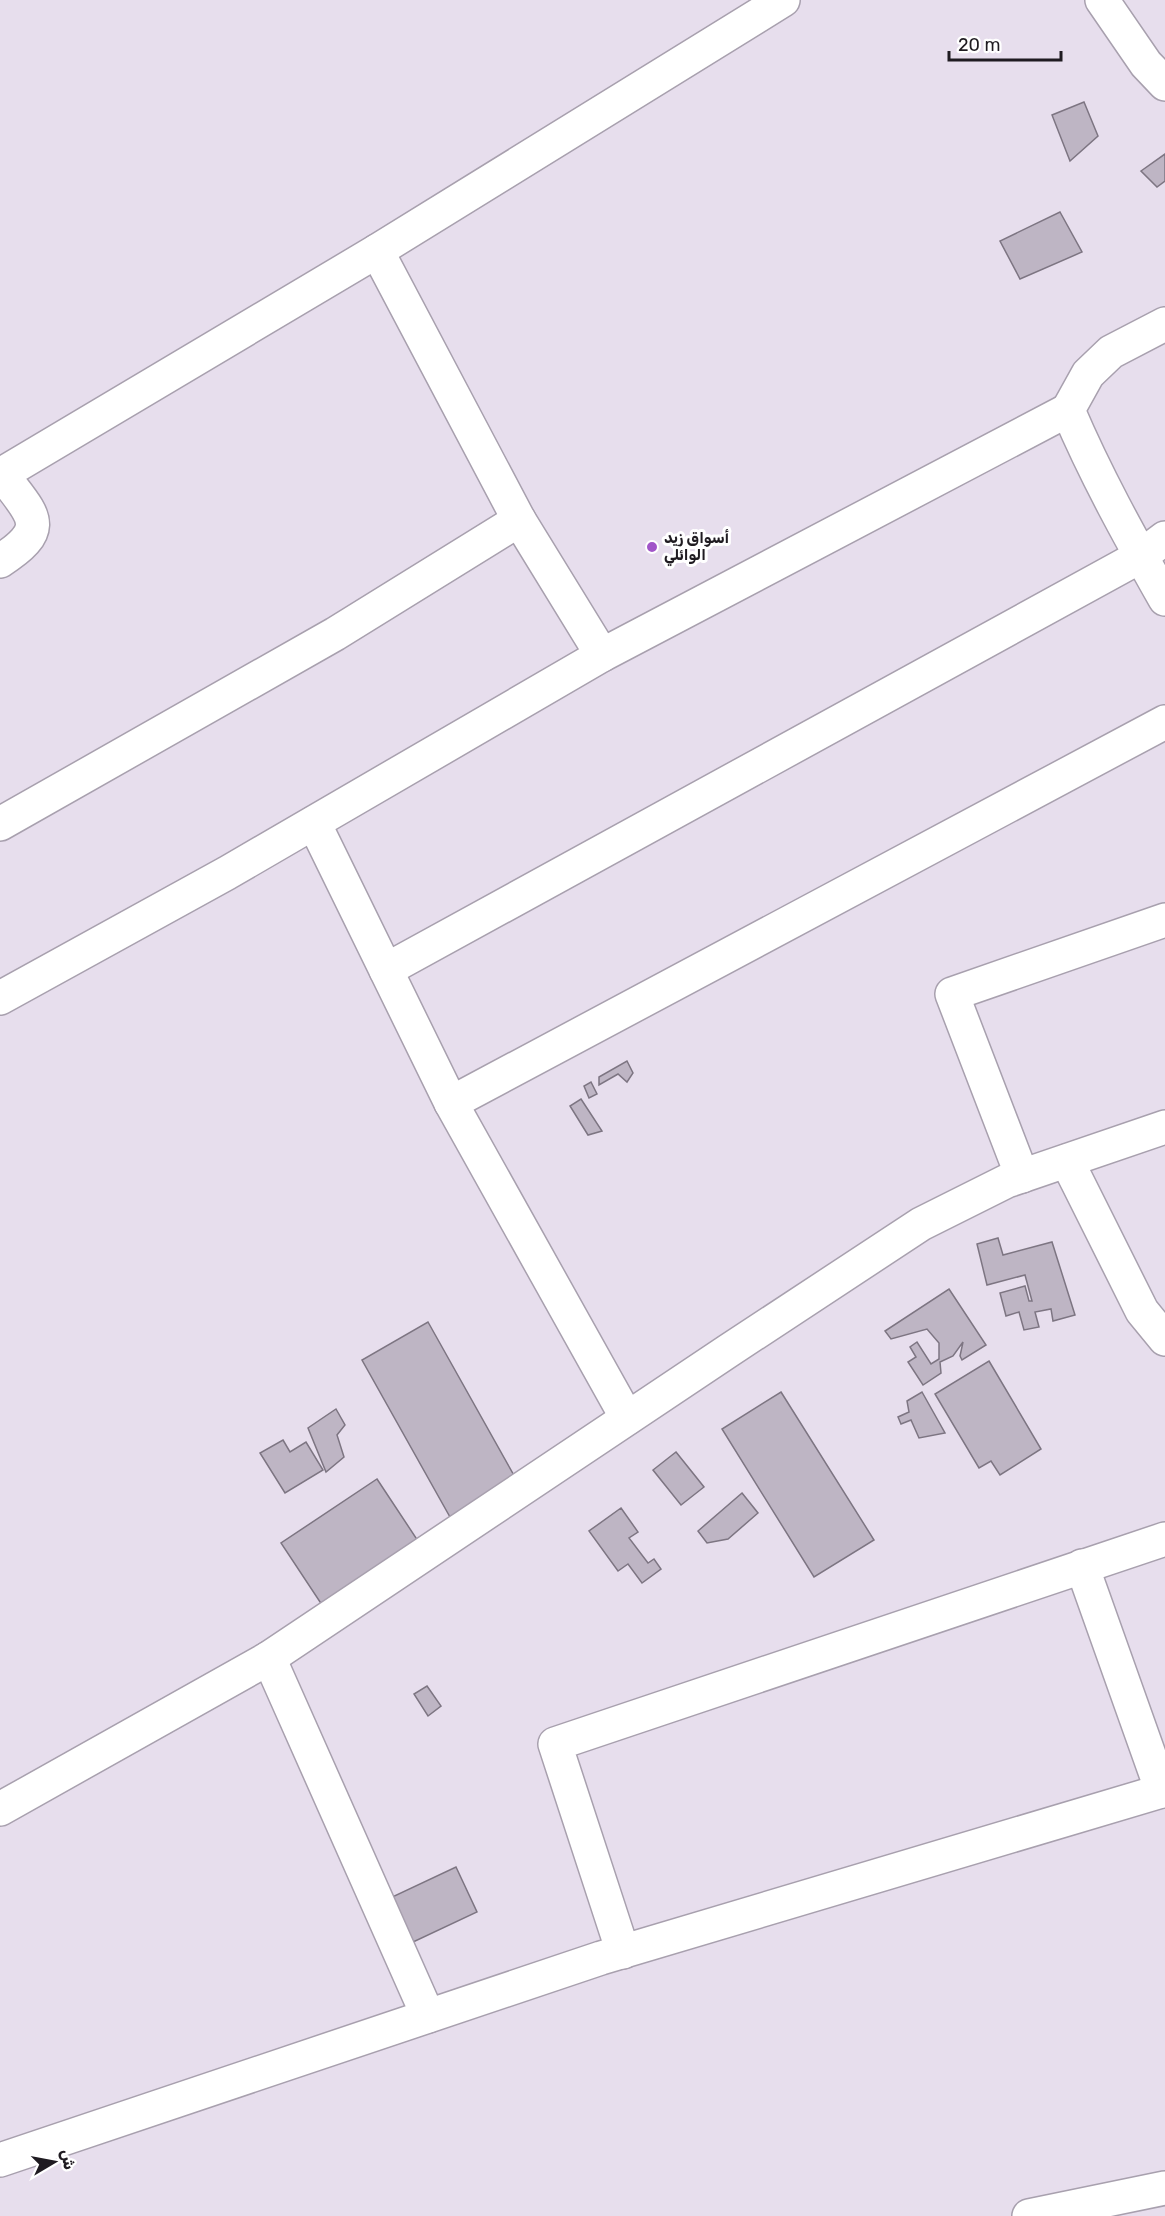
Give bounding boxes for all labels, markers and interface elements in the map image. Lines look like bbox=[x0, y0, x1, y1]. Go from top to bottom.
scale bar bbox=[949, 24, 1062, 62]
text: 20 m bbox=[958, 34, 1000, 56]
place label: أسواق زيد الوائلي bbox=[664, 529, 729, 567]
marker: أسواق زيد الوائلي bbox=[645, 540, 659, 554]
north arrow bbox=[24, 2132, 84, 2192]
text: ش bbox=[57, 2148, 79, 2171]

